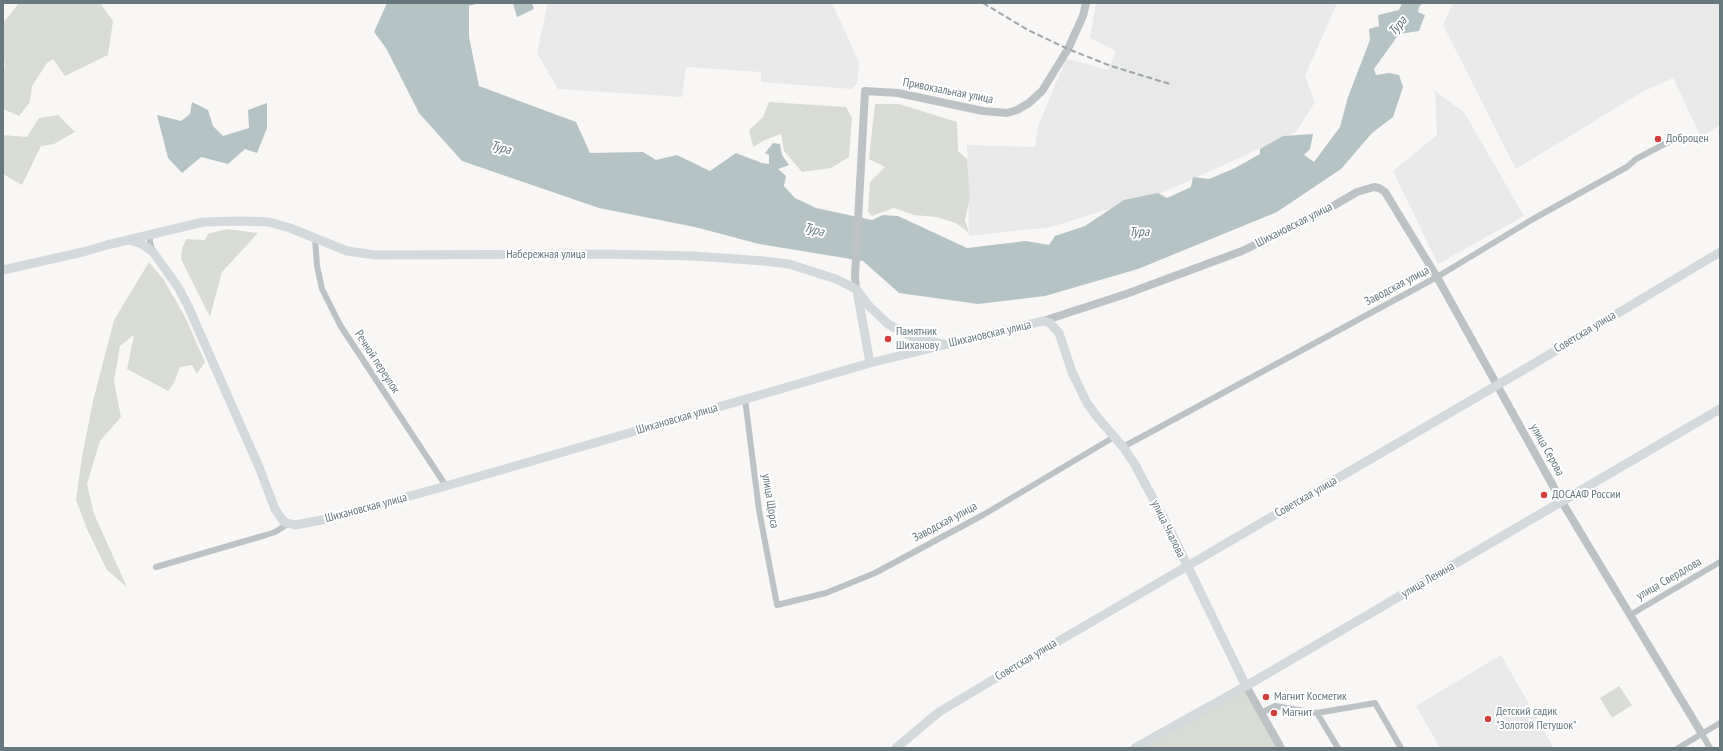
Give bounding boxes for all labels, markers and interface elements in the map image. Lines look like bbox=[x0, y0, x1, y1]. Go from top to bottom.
water label: Тура bbox=[1386, 13, 1410, 39]
street label: Привокзальная улица bbox=[902, 75, 994, 107]
place label: Доброцен bbox=[1666, 132, 1709, 146]
marker: Доброцен bbox=[1653, 134, 1663, 144]
water label: Тура bbox=[489, 138, 513, 158]
street label: Шихановская улица bbox=[1253, 199, 1335, 251]
water label: Тура bbox=[802, 220, 826, 240]
water label: Тура bbox=[1129, 224, 1149, 240]
street label: Набережная улица bbox=[506, 248, 586, 262]
street label: Заводская улица bbox=[1362, 263, 1432, 309]
street label: Советская улица bbox=[1552, 308, 1618, 356]
street label: Шихановская улица bbox=[947, 318, 1033, 350]
place label: Памятник Шиханову bbox=[896, 325, 939, 353]
street label: Речной переулок bbox=[351, 328, 403, 396]
marker: Памятник Шиханову bbox=[883, 334, 893, 344]
street label: Шихановская улица bbox=[635, 400, 719, 438]
street label: улица Серова bbox=[1527, 421, 1567, 479]
street label: улица Щорса bbox=[759, 473, 781, 529]
street label: Советская улица bbox=[1272, 473, 1340, 521]
place label: ДОСААФ России bbox=[1552, 488, 1620, 502]
street label: Шихановская улица bbox=[323, 490, 409, 526]
marker: ДОСААФ России bbox=[1539, 490, 1549, 500]
street label: улица Чкалова bbox=[1148, 498, 1188, 560]
street label: Заводская улица bbox=[910, 499, 980, 545]
street label: улица Свердлова bbox=[1634, 555, 1704, 603]
street label: улица Ленина bbox=[1399, 559, 1457, 601]
street label: Советская улица bbox=[993, 636, 1059, 684]
place label: Магнит Косметик bbox=[1274, 690, 1347, 704]
marker: Магнит Косметик bbox=[1261, 692, 1271, 702]
place label: Детский садик "Золотой Петушок" bbox=[1496, 705, 1576, 733]
place label: Магнит bbox=[1282, 706, 1312, 720]
marker: Магнит bbox=[1269, 708, 1279, 718]
marker: Детский садик "Золотой Петушок" bbox=[1483, 714, 1493, 724]

